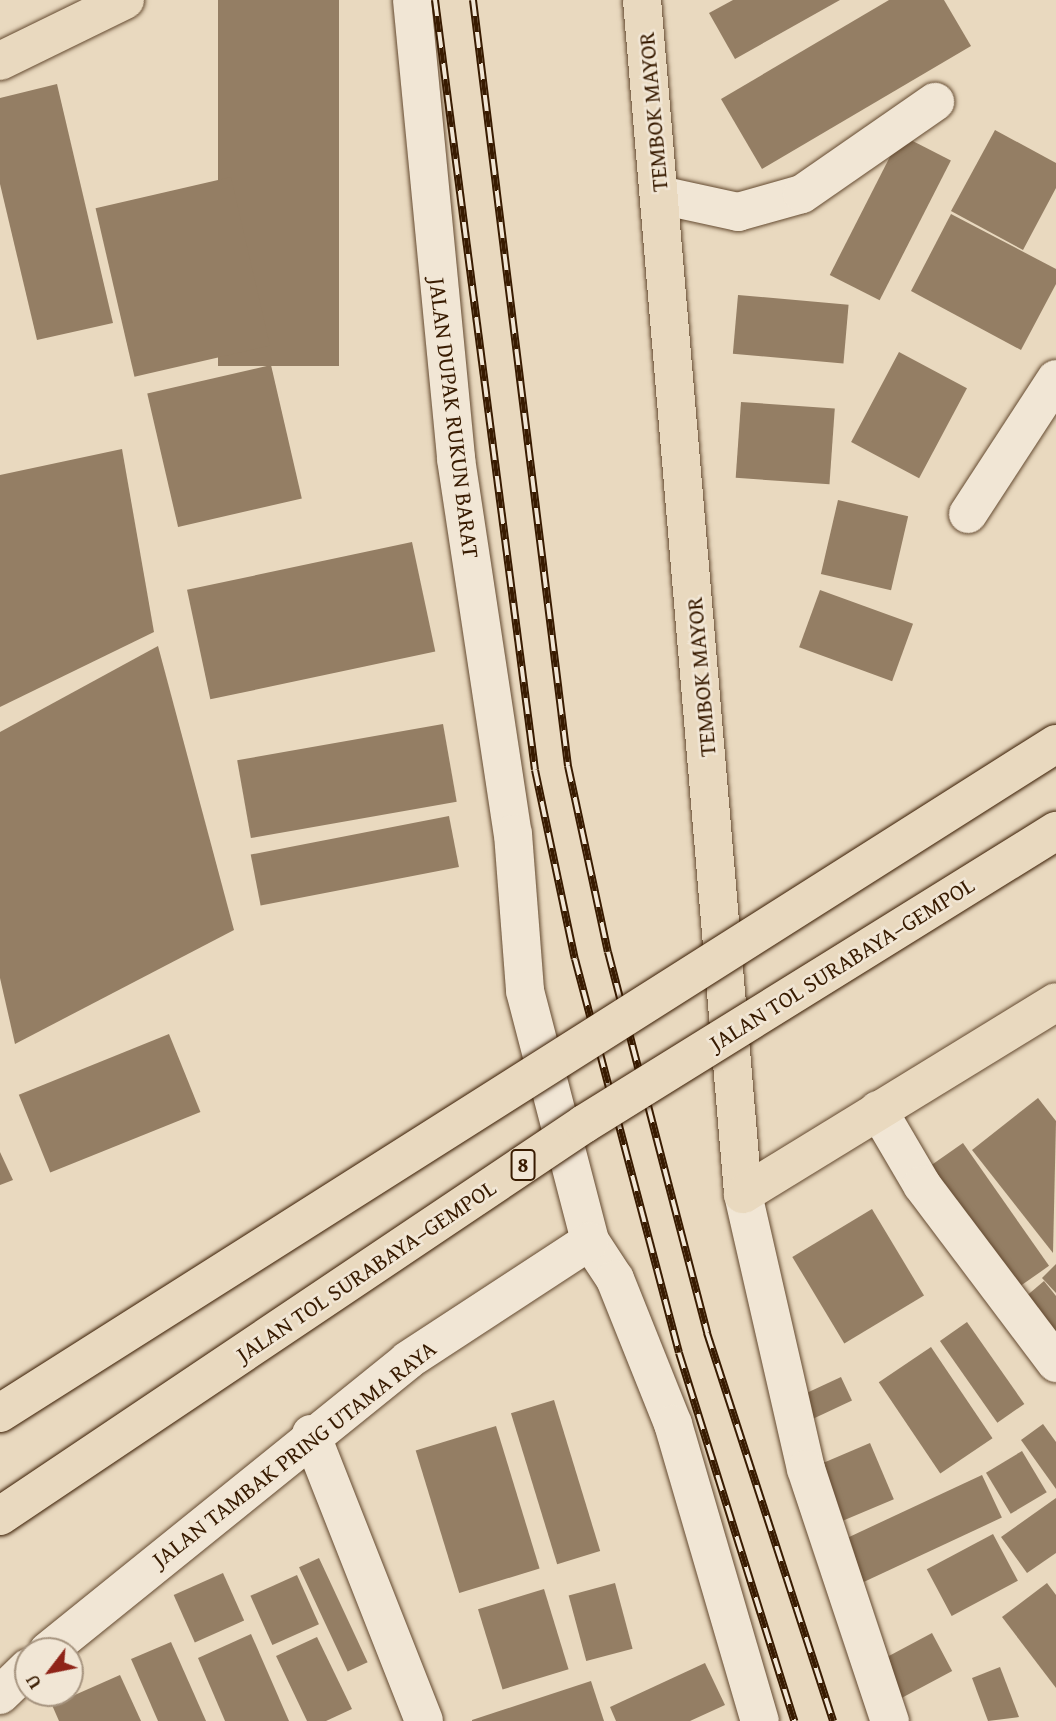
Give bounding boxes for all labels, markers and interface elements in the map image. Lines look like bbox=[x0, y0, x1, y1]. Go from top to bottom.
street label: TEMBOK MAYOR bbox=[632, 31, 674, 193]
street label: JALAN DUPAK RUKUN BARAT bbox=[423, 276, 485, 560]
street label: TEMBOK MAYOR bbox=[680, 596, 722, 758]
street label: JALAN TOL SURABAYA–GEMPOL bbox=[705, 871, 979, 1057]
road number: 8 bbox=[509, 1148, 537, 1182]
street label: JALAN TOL SURABAYA–GEMPOL bbox=[231, 1174, 501, 1368]
street label: JALAN TAMBAK PRING UTAMA RAYA bbox=[147, 1335, 441, 1573]
north arrow bbox=[14, 1637, 84, 1707]
text: U bbox=[18, 1669, 48, 1695]

